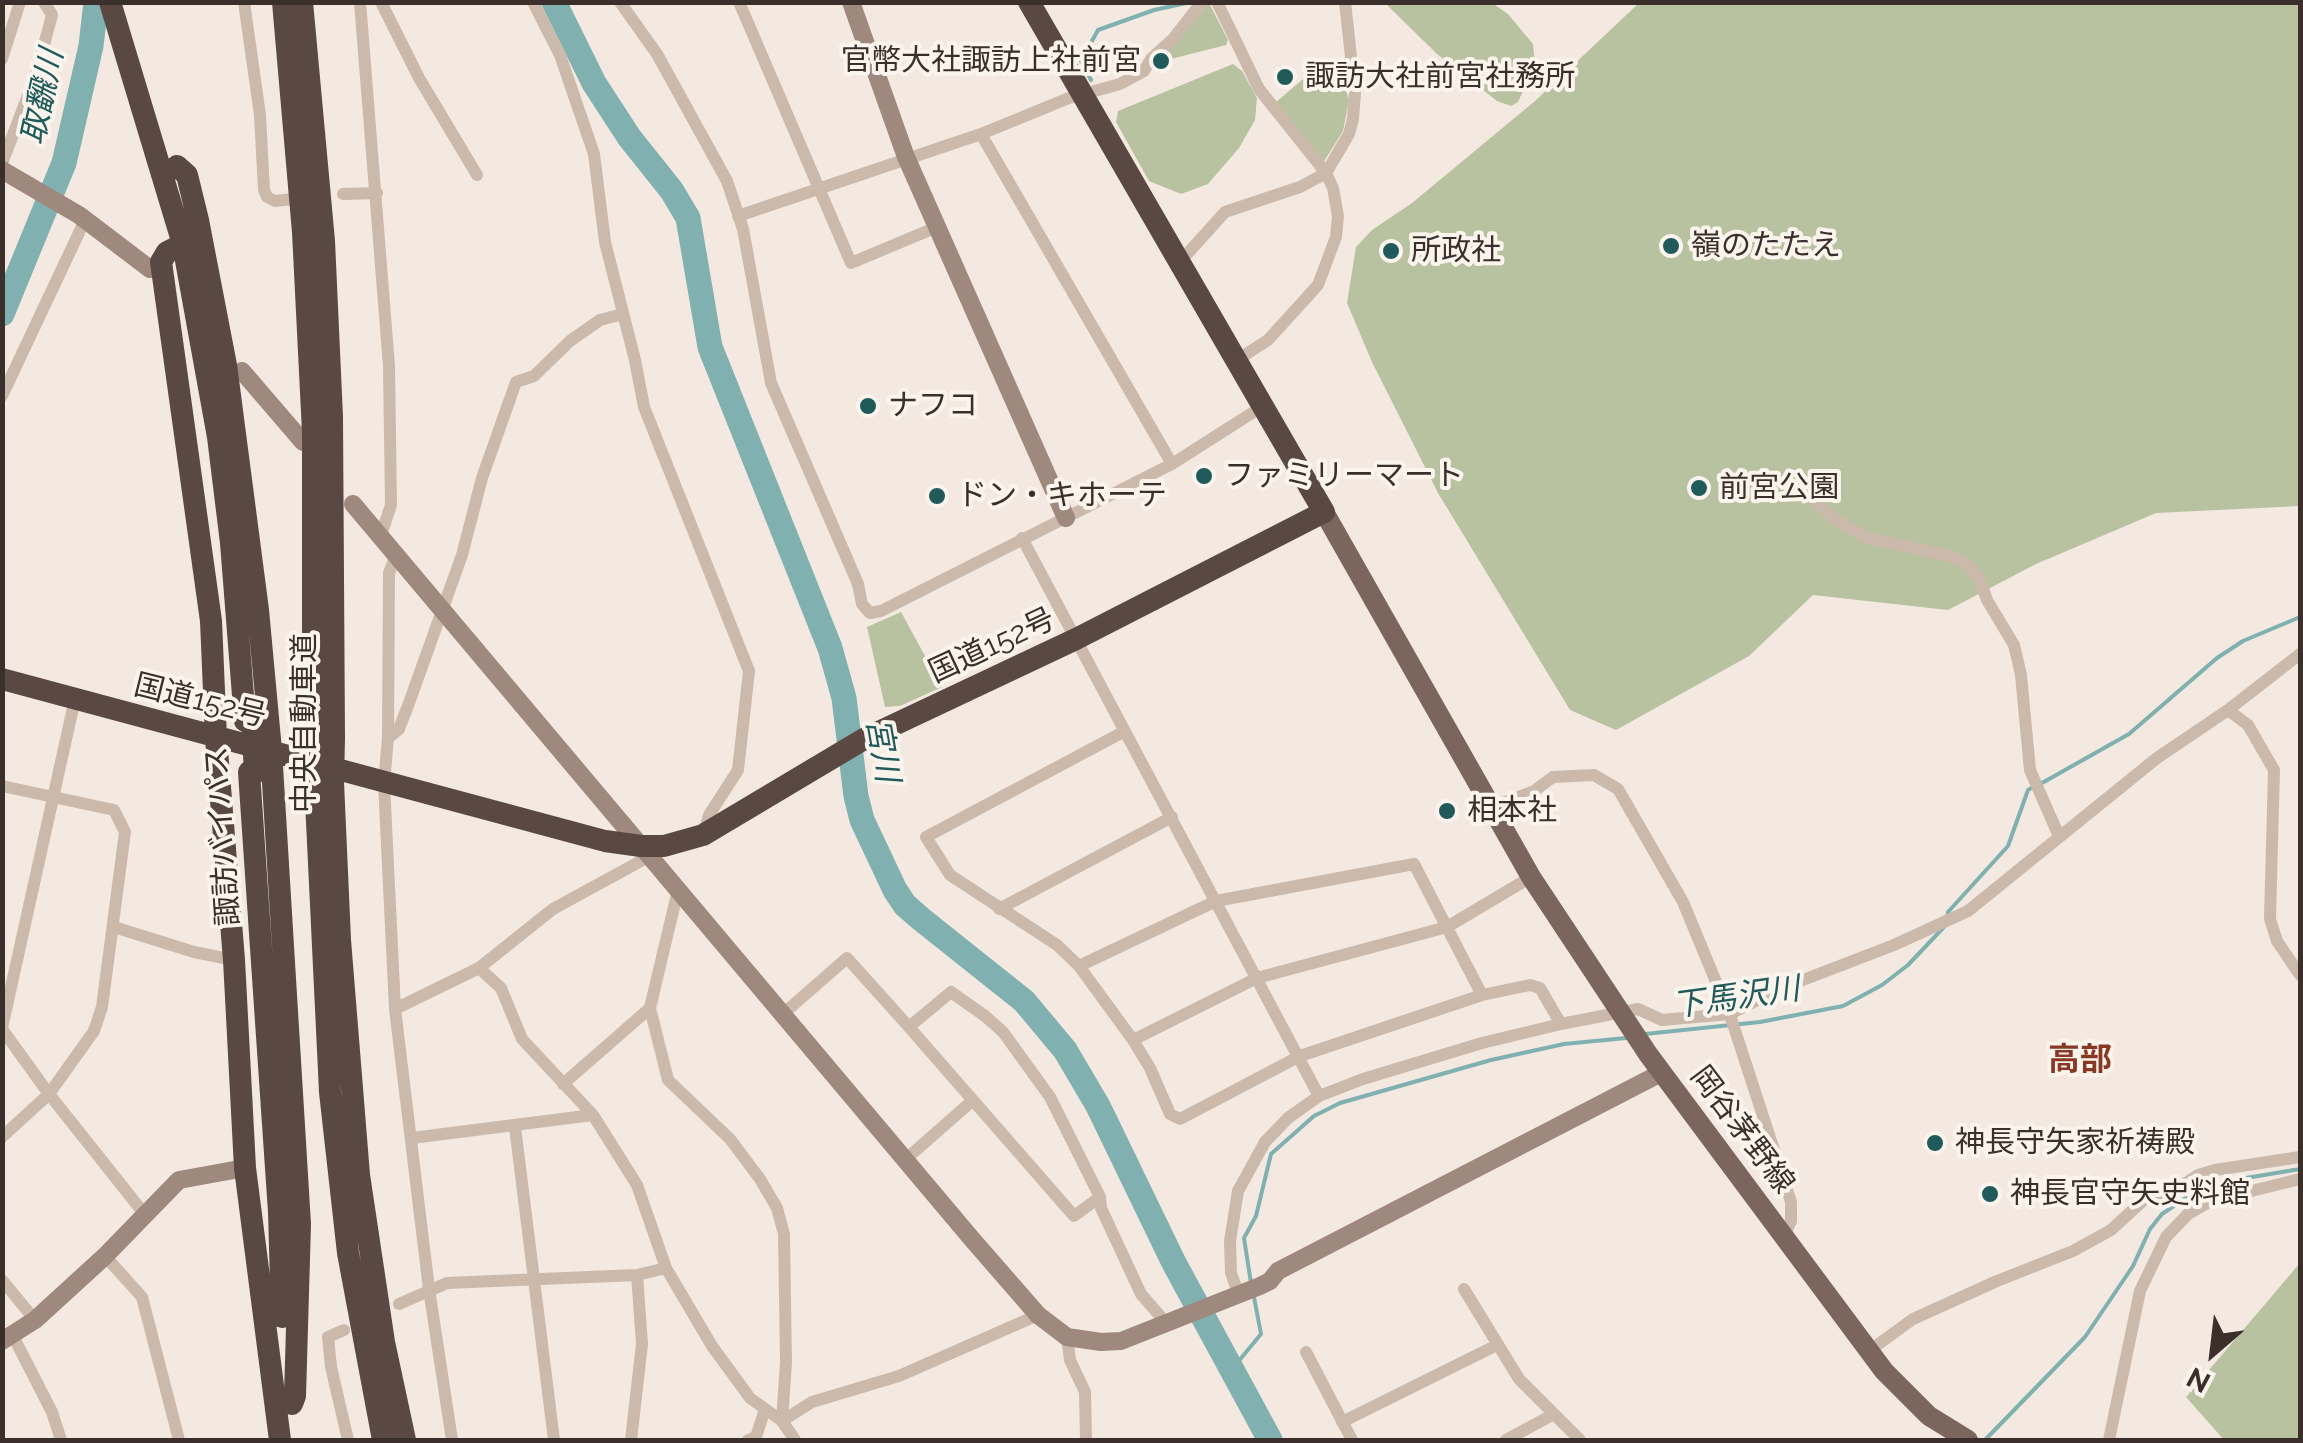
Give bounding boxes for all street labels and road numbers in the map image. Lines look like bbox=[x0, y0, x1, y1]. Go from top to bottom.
street label: 国道152号 bbox=[923, 601, 1061, 691]
street label: 中央自動車道 bbox=[287, 633, 323, 813]
street label: 国道152号 bbox=[130, 667, 270, 735]
street label: 諏訪バイパス bbox=[199, 745, 247, 927]
street label: 岡谷茅野線 bbox=[1682, 1059, 1802, 1201]

